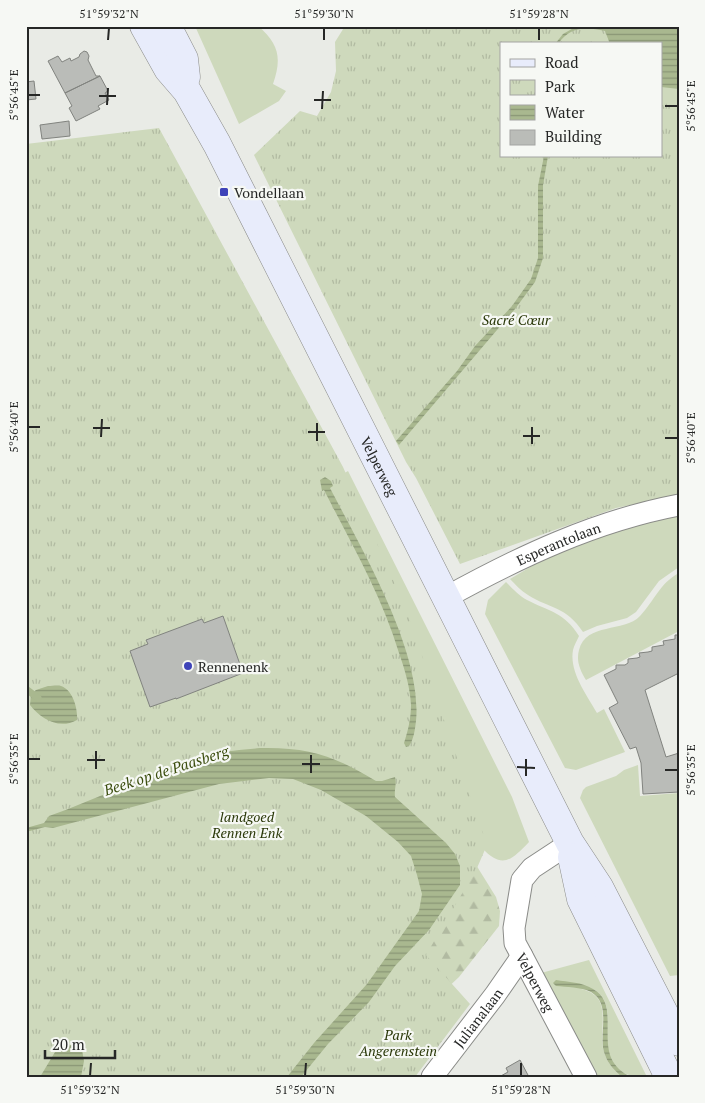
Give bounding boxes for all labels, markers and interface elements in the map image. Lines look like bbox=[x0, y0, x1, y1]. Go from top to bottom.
text: 51°59'32"N bbox=[79, 6, 139, 21]
text: 51°59'30"N bbox=[294, 6, 354, 21]
text: 51°59'28"N bbox=[509, 6, 569, 21]
legend bbox=[500, 42, 662, 158]
text: Road bbox=[545, 52, 578, 72]
text: 5°56'45"E bbox=[6, 69, 21, 121]
text: Park bbox=[545, 76, 575, 96]
text: 5°56'45"E bbox=[683, 80, 698, 132]
text: Water bbox=[545, 102, 585, 122]
text: Building bbox=[545, 126, 603, 146]
place label: Vondellaan bbox=[234, 183, 305, 202]
marker: Vondellaan bbox=[218, 186, 230, 198]
park label: Sacré Cœur bbox=[482, 310, 551, 329]
text: 5°56'40"E bbox=[6, 401, 21, 453]
text: 5°56'40"E bbox=[683, 412, 698, 464]
street label: Velperweg bbox=[357, 433, 403, 500]
street label: Esperantolaan bbox=[513, 517, 604, 569]
place label: Rennenenk bbox=[198, 657, 269, 676]
marker: Rennenenk bbox=[182, 660, 194, 672]
text: 5°56'35"E bbox=[6, 733, 21, 785]
water label: Beek op de Paasberg bbox=[100, 740, 233, 800]
text: 5°56'35"E bbox=[683, 744, 698, 796]
park label: landgoed Rennen Enk bbox=[211, 807, 282, 842]
street label: Velperweg bbox=[512, 949, 560, 1016]
street label: Julianalaan bbox=[449, 983, 507, 1051]
park label: Park Angerenstein bbox=[358, 1025, 437, 1060]
scale bar bbox=[45, 1028, 115, 1060]
text: 20 m bbox=[52, 1034, 85, 1054]
text: 51°59'32"N bbox=[60, 1082, 120, 1097]
text: 51°59'30"N bbox=[275, 1082, 335, 1097]
text: 51°59'28"N bbox=[491, 1082, 551, 1097]

